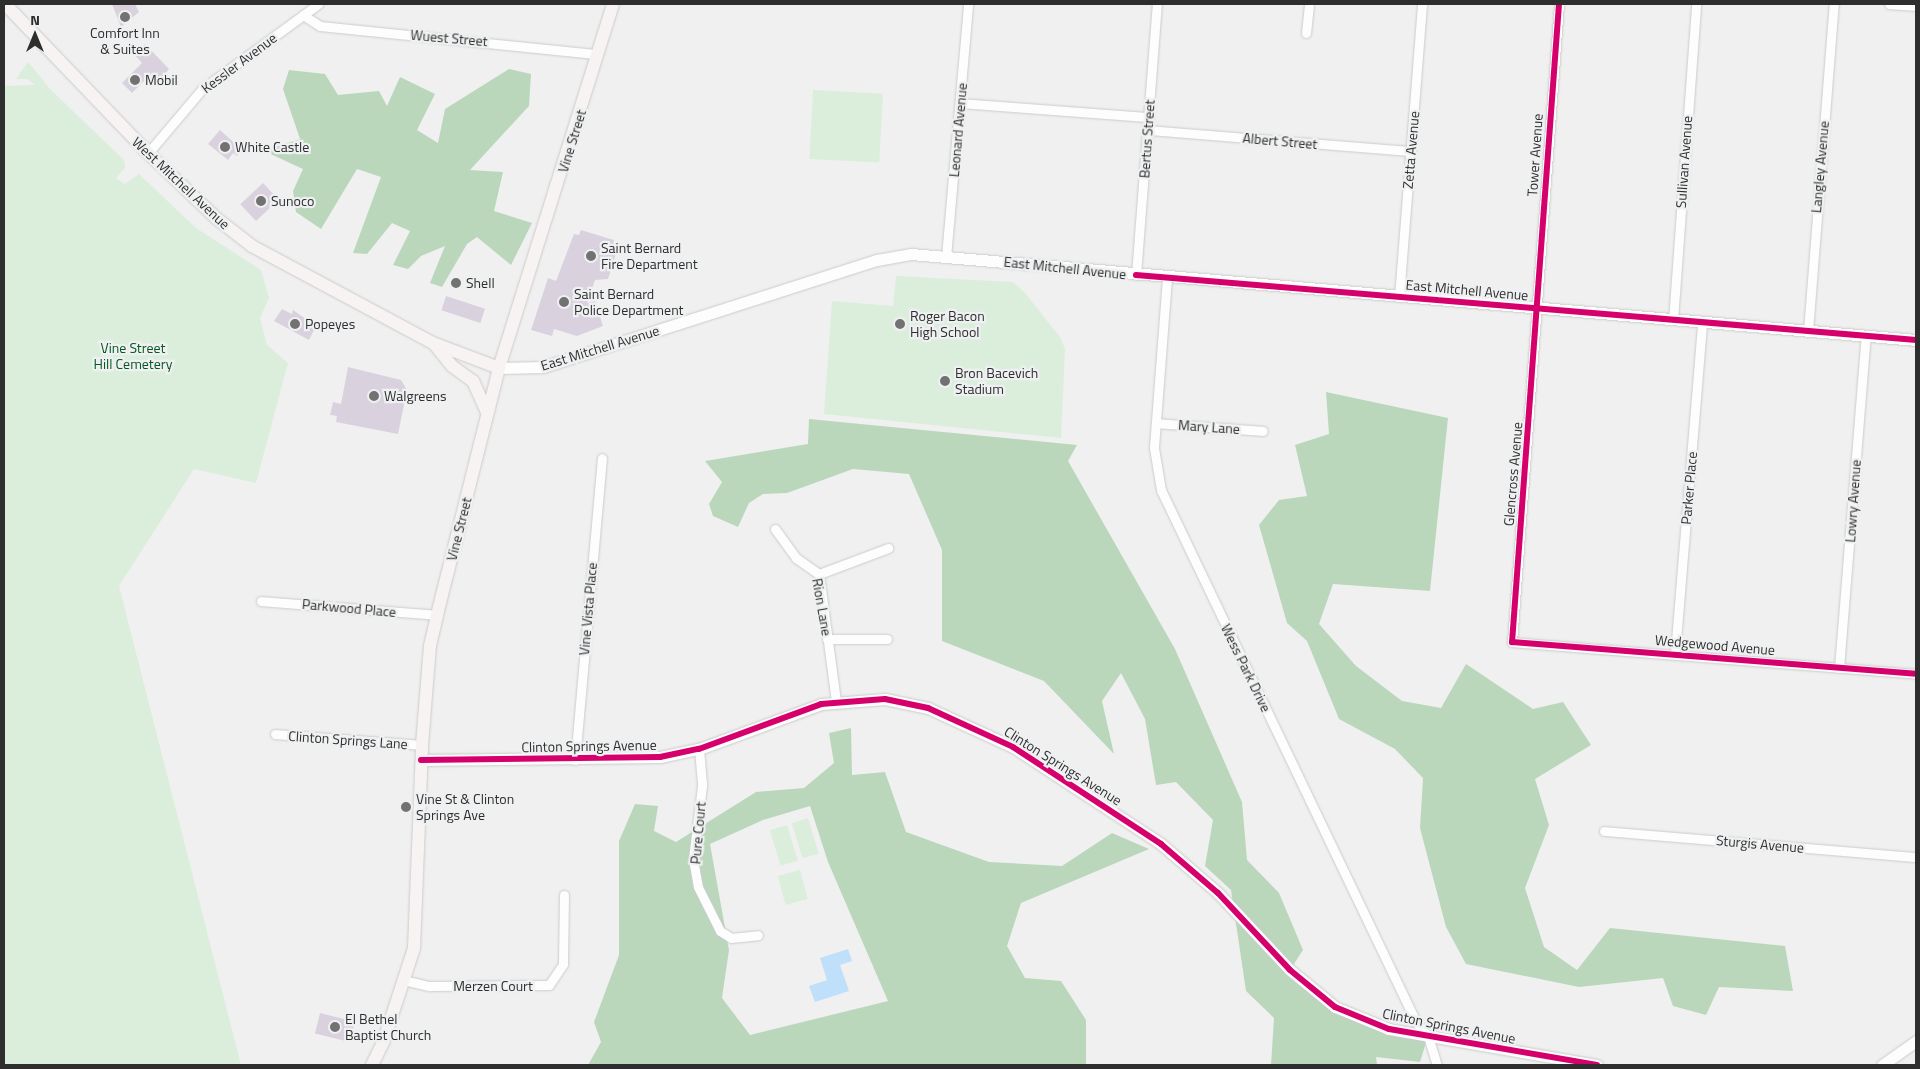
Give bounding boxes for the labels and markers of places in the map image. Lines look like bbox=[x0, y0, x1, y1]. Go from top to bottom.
marker: Comfort Inn & Suites bbox=[119, 11, 131, 23]
place label: Comfort Inn & Suites bbox=[90, 25, 160, 58]
place label: Mobil bbox=[145, 72, 178, 88]
marker: Mobil bbox=[129, 74, 141, 86]
place label: White Castle bbox=[235, 139, 309, 155]
marker: White Castle bbox=[219, 141, 231, 153]
place label: Sunoco bbox=[271, 193, 314, 209]
marker: Sunoco bbox=[255, 195, 267, 207]
place label: Saint Bernard Fire Department bbox=[601, 240, 698, 272]
marker: Saint Bernard Fire Department bbox=[585, 250, 597, 262]
place label: Shell bbox=[466, 275, 495, 291]
marker: Shell bbox=[450, 277, 462, 289]
place label: Saint Bernard Police Department bbox=[574, 286, 684, 318]
marker: Saint Bernard Police Department bbox=[558, 296, 570, 308]
place label: Roger Bacon High School bbox=[910, 308, 985, 341]
place label: Popeyes bbox=[305, 316, 355, 332]
marker: Popeyes bbox=[289, 318, 301, 330]
marker: Roger Bacon High School bbox=[894, 318, 906, 330]
place label: Bron Bacevich Stadium bbox=[955, 365, 1038, 398]
marker: Bron Bacevich Stadium bbox=[939, 375, 951, 387]
place label: Walgreens bbox=[384, 388, 447, 404]
marker: Walgreens bbox=[368, 390, 380, 402]
place label: Vine St & Clinton Springs Ave bbox=[416, 791, 514, 824]
marker: Vine St & Clinton Springs Ave bbox=[400, 801, 412, 813]
place label: El Bethel Baptist Church bbox=[345, 1011, 431, 1044]
marker: El Bethel Baptist Church bbox=[329, 1021, 341, 1033]

